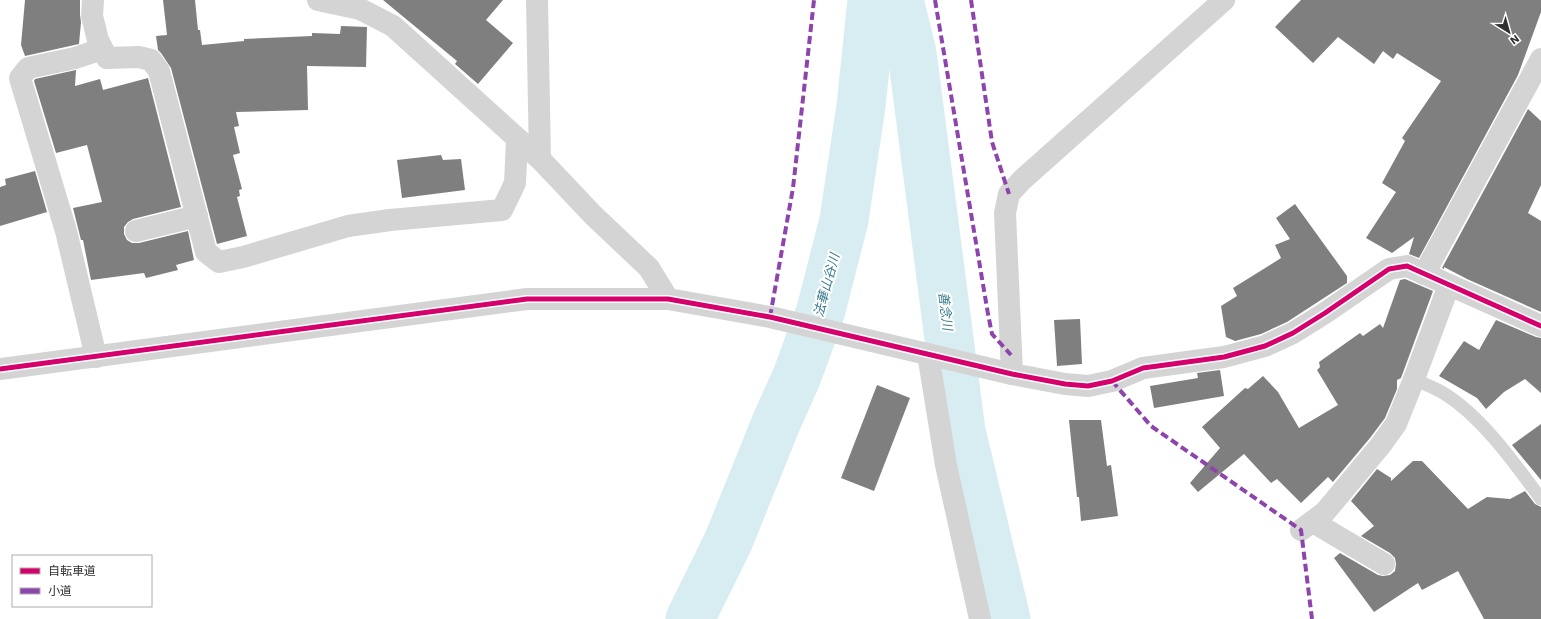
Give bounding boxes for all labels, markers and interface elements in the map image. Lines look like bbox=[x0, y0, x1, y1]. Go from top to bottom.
north arrow bbox=[1489, 12, 1529, 52]
text: N bbox=[1508, 32, 1522, 47]
water label: 法華山谷川 bbox=[811, 250, 843, 318]
water label: 善念川 bbox=[936, 291, 956, 333]
legend bbox=[12, 555, 152, 607]
text: 自転車道 bbox=[48, 564, 96, 578]
text: 小道 bbox=[48, 584, 72, 598]

